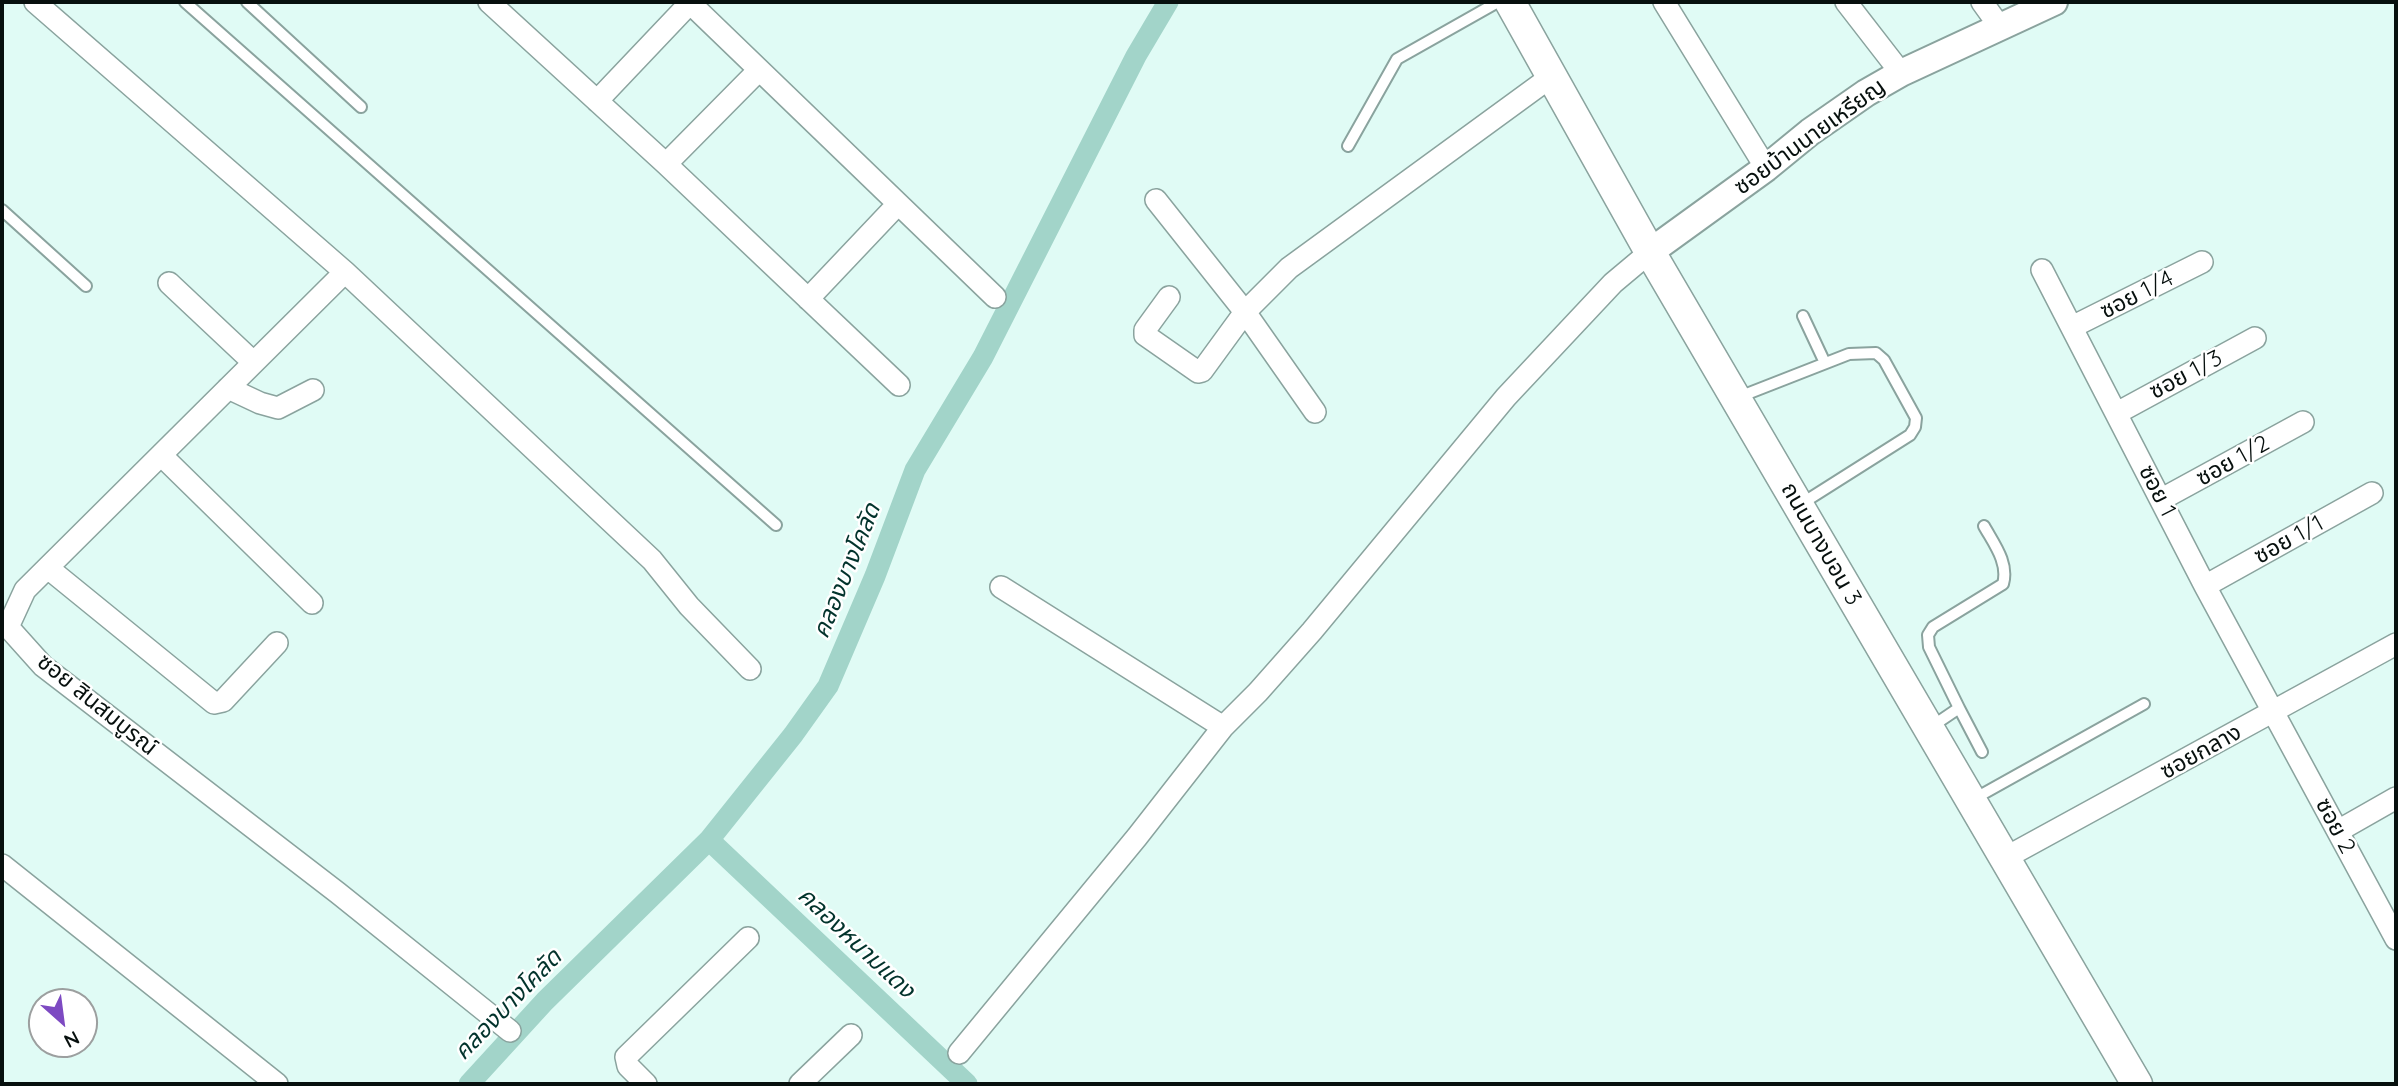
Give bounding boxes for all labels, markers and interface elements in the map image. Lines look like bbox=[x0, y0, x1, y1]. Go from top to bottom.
street label: ซอยบ้านนายเหรียญ bbox=[1729, 73, 1891, 201]
street label: ซอย 1/4 bbox=[2096, 265, 2178, 325]
street label: ซอย 1/3 bbox=[2145, 344, 2227, 406]
street label: ซอย 1/2 bbox=[2192, 430, 2274, 492]
street label: ซอย 1 bbox=[2132, 460, 2182, 522]
street label: ถนนบางบอน 3 bbox=[1775, 478, 1867, 610]
water label: คลองบางโคลัด bbox=[807, 499, 887, 643]
street label: ซอย 1/1 bbox=[2250, 510, 2328, 570]
street label: ซอย สินสมบูรณ์ bbox=[31, 648, 163, 762]
street label: ซอยกลาง bbox=[2156, 719, 2246, 785]
street label: ซอย 2 bbox=[2309, 794, 2361, 858]
water label: คลองหนามแดง bbox=[792, 882, 920, 1004]
water label: คลองบางโคลัด bbox=[448, 944, 568, 1066]
north arrow bbox=[28, 988, 98, 1058]
text: N bbox=[60, 1026, 84, 1054]

